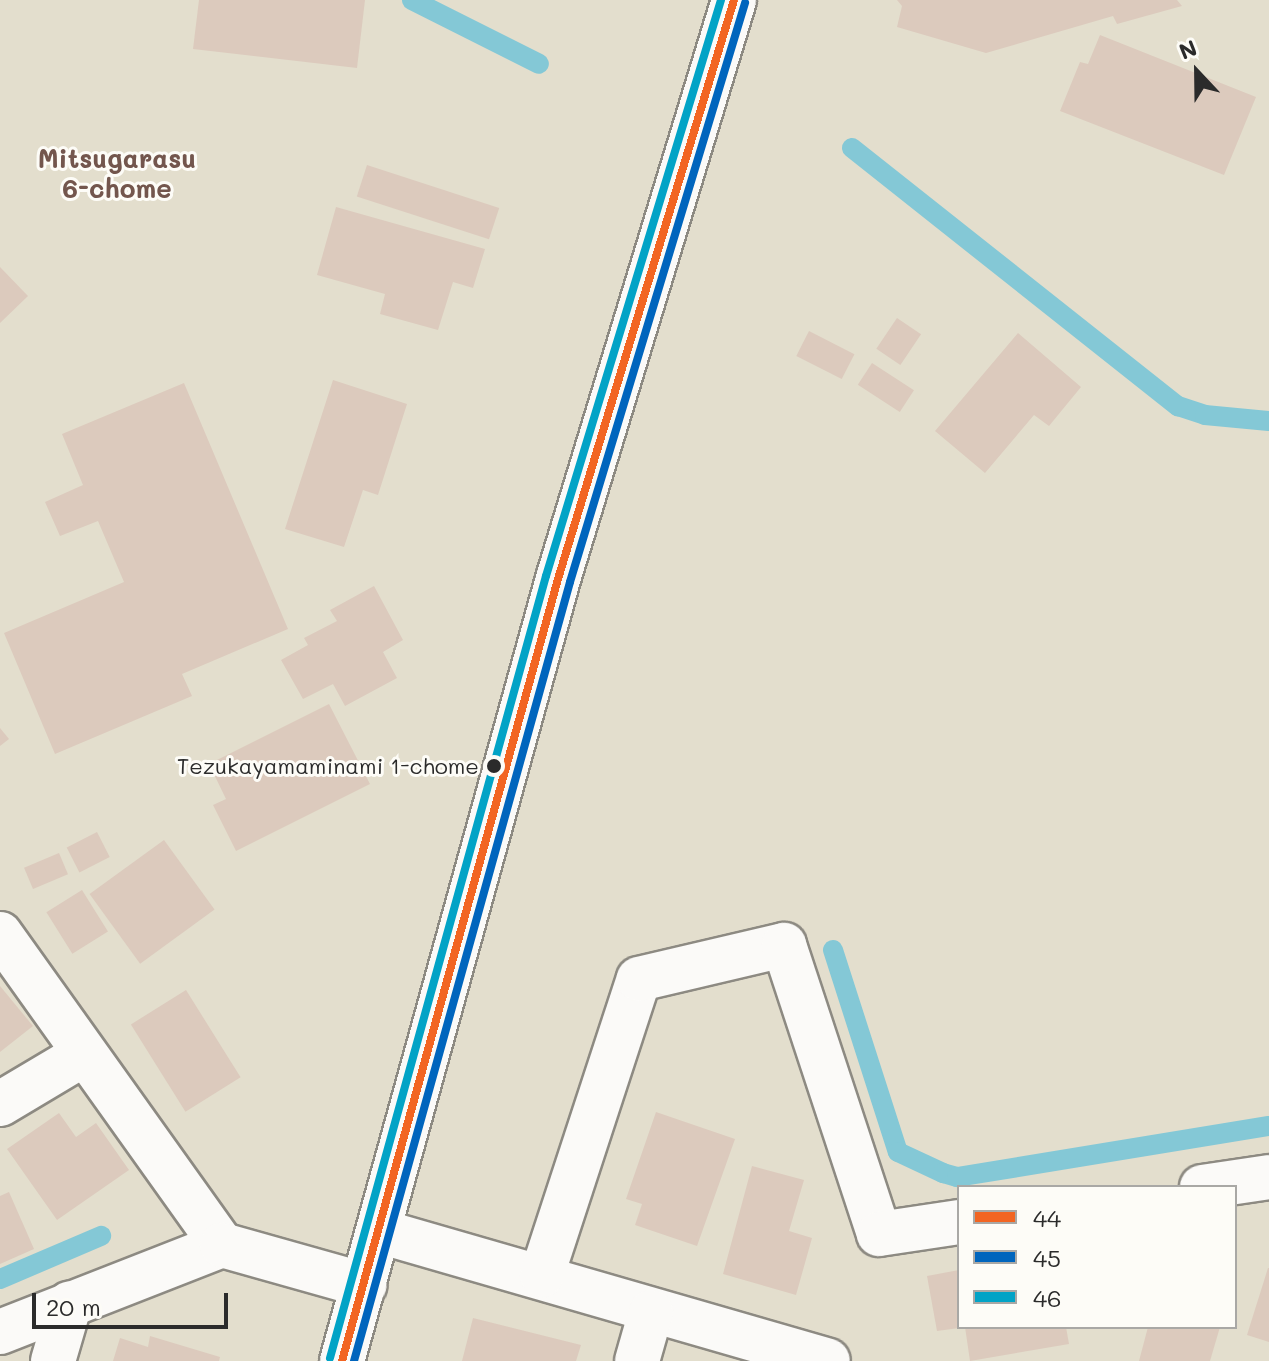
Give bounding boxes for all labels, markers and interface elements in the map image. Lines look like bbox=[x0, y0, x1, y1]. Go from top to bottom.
north arrow bbox=[1157, 32, 1237, 112]
text: N bbox=[1175, 33, 1201, 66]
district label: Mitsugarasu 6-chome bbox=[38, 143, 196, 204]
place label: Tezukayamaminami 1-chome bbox=[177, 753, 479, 779]
marker: Tezukayamaminami 1-chome bbox=[486, 758, 502, 774]
legend bbox=[957, 1185, 1237, 1329]
text: 44 bbox=[1033, 1202, 1061, 1233]
text: 45 bbox=[1033, 1242, 1061, 1273]
scale bar bbox=[36, 1277, 232, 1327]
text: 46 bbox=[1033, 1282, 1062, 1313]
text: 20 m bbox=[46, 1291, 101, 1322]

